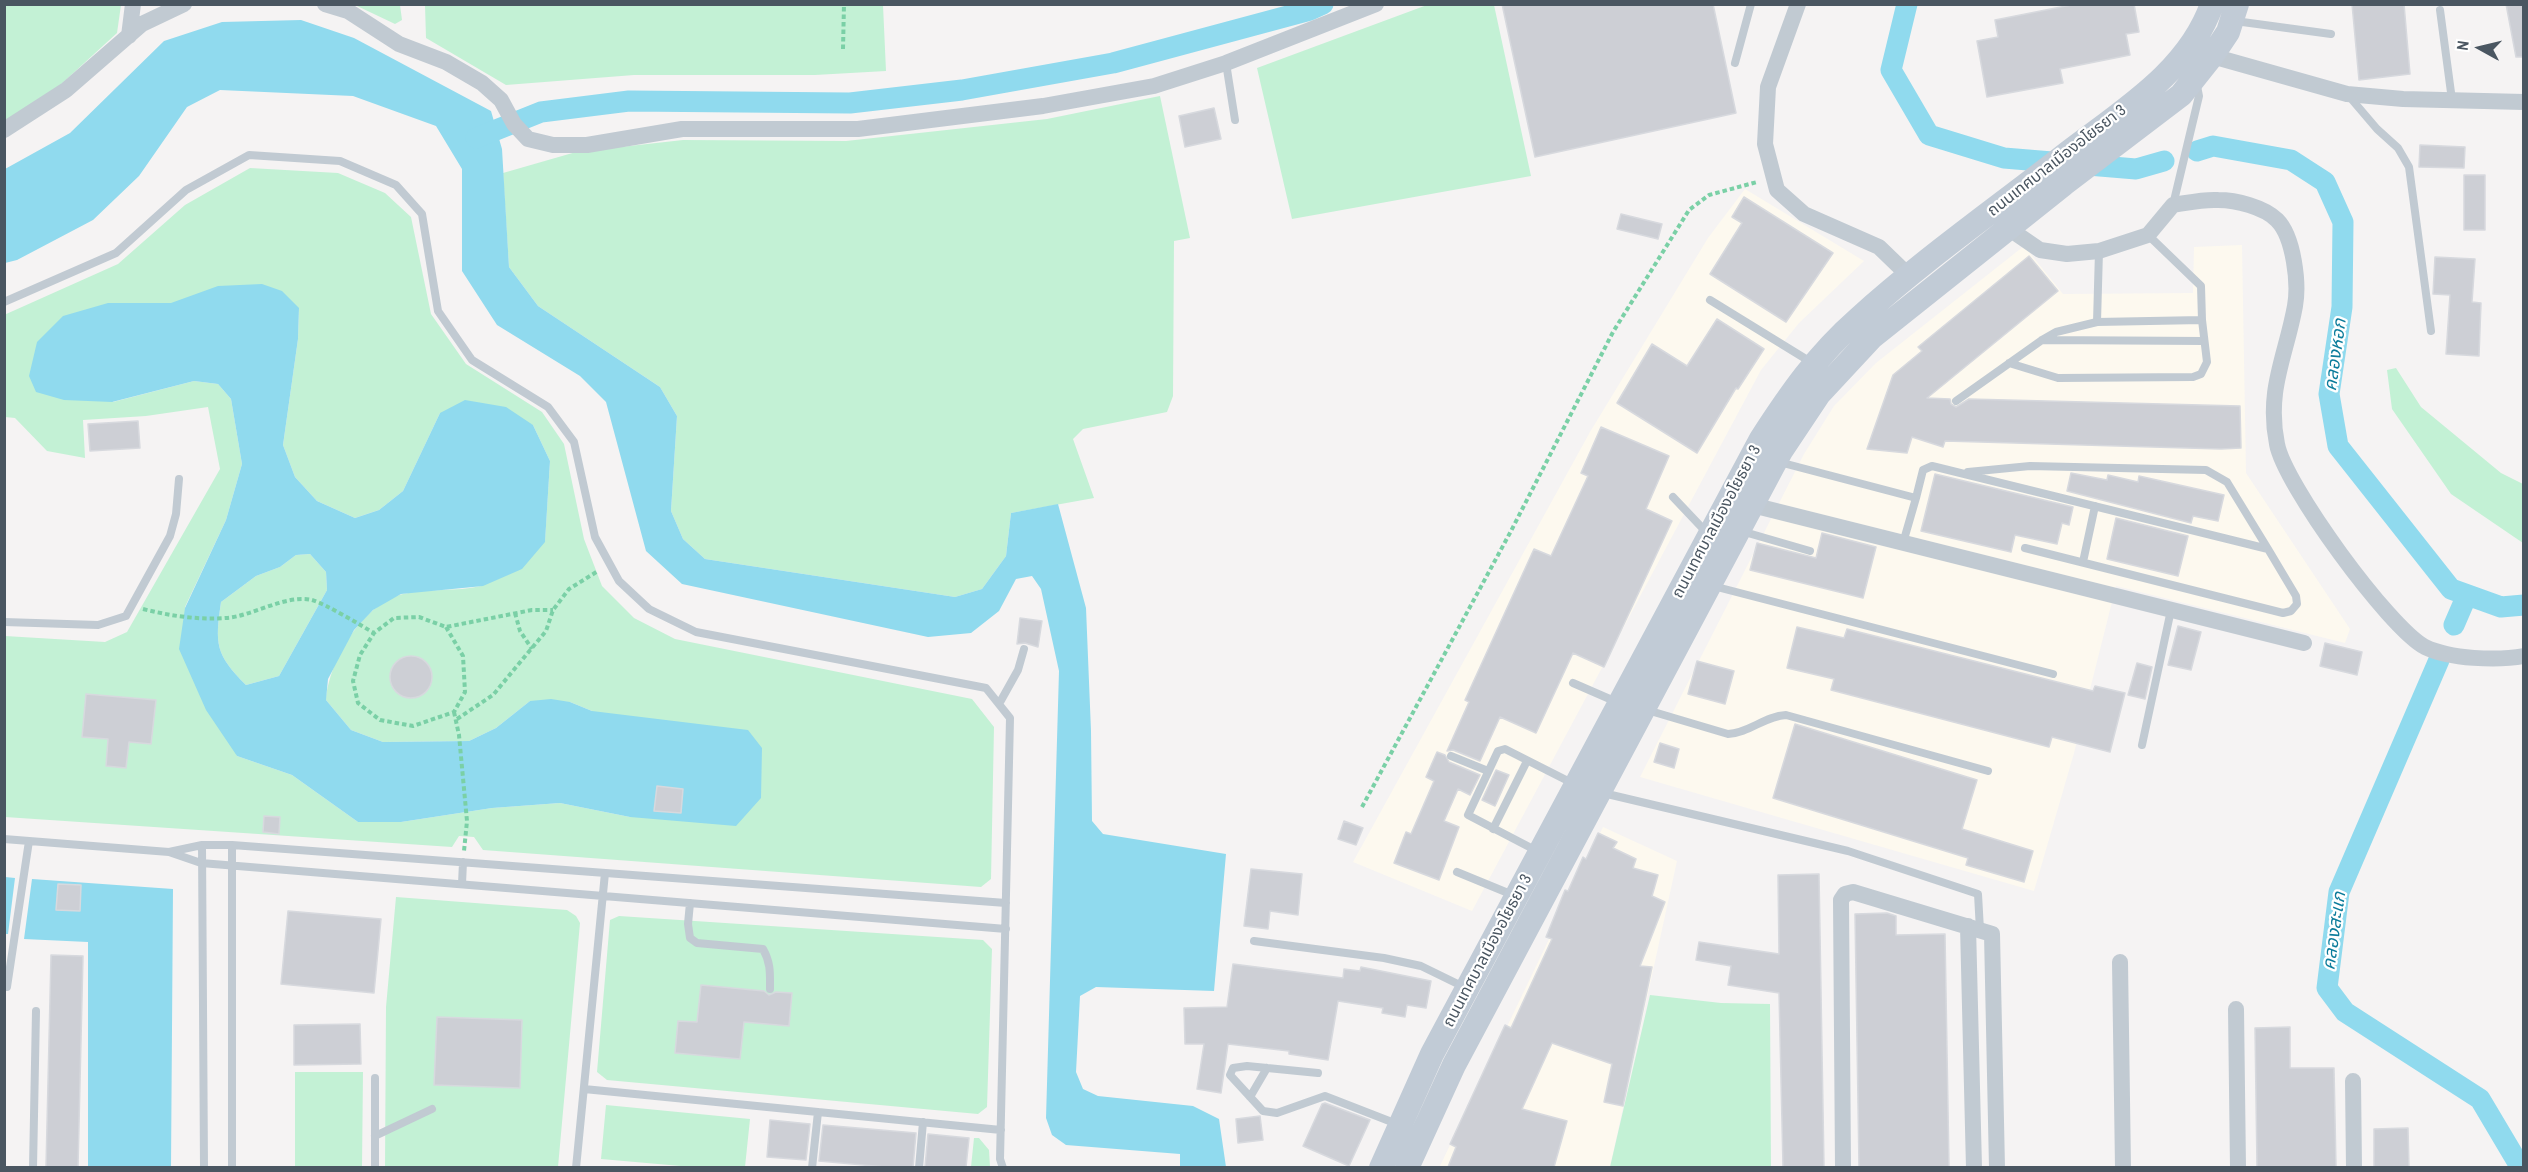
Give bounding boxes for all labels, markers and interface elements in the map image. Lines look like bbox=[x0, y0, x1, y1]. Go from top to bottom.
north arrow bbox=[2450, 18, 2510, 78]
text: N bbox=[2451, 39, 2474, 52]
street label: ถนนเทศบาลเมืองอโยธยา 3 bbox=[1984, 101, 2130, 221]
water label: คลองหอก bbox=[2320, 317, 2352, 393]
street label: ถนนเทศบาลเมืองอโยธยา 3 bbox=[1669, 442, 1765, 602]
street label: ถนนเทศบาลเมืองอโยธยา 3 bbox=[1440, 871, 1536, 1031]
water label: คลองสะแก bbox=[2319, 891, 2351, 971]

